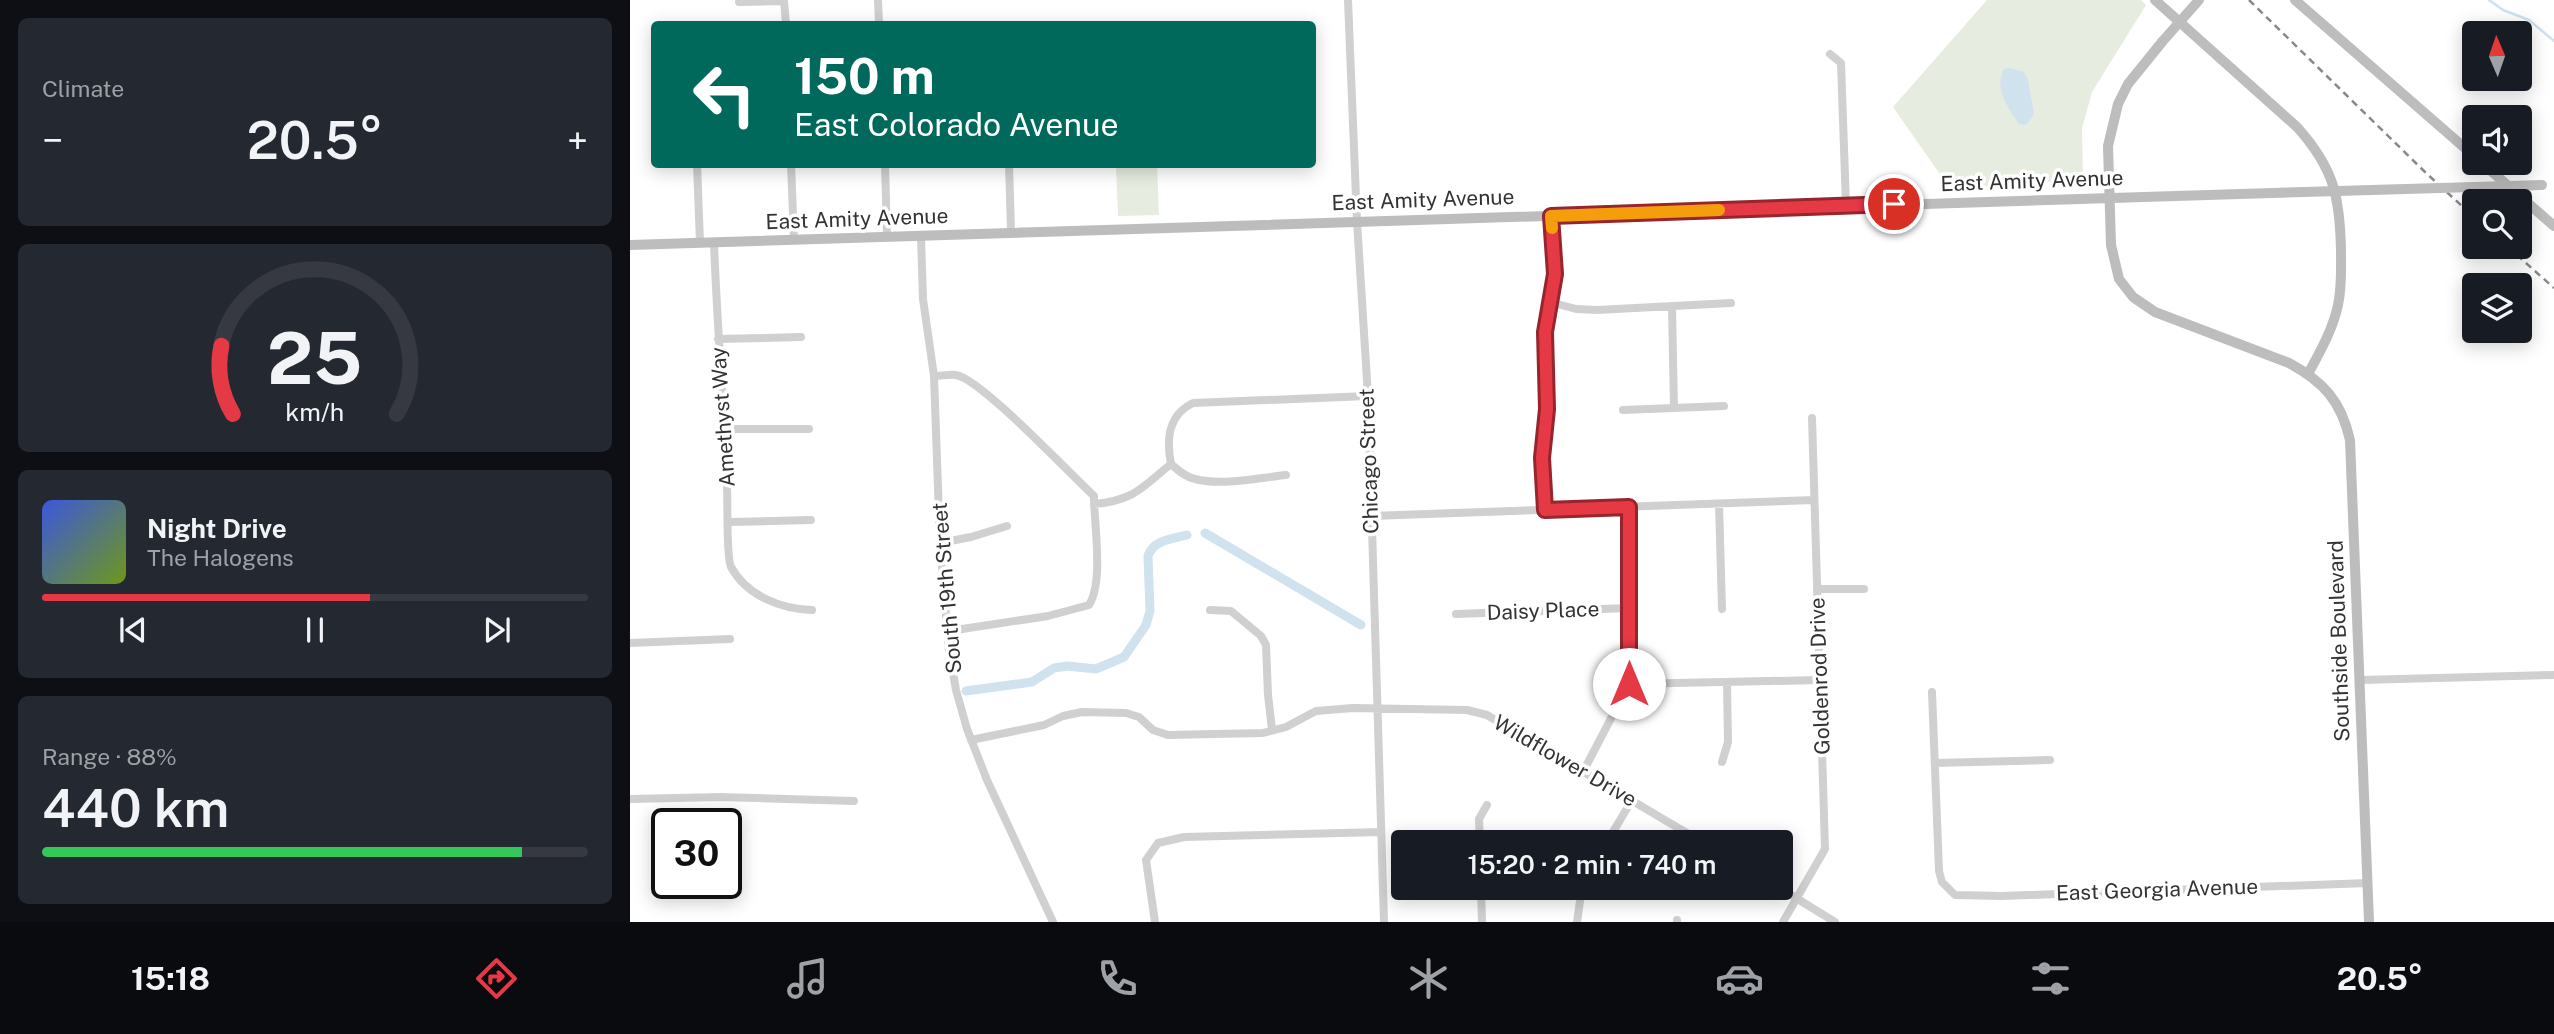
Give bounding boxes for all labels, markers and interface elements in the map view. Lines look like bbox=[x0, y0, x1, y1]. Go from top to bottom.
north arrow bbox=[2462, 21, 2532, 91]
map controls bbox=[2462, 21, 2532, 343]
text: 150 m bbox=[794, 47, 935, 105]
icon: left bbox=[679, 49, 770, 140]
text: Climate bbox=[42, 75, 124, 102]
button: sound bbox=[2462, 105, 2532, 175]
text: East Colorado Avenue bbox=[794, 106, 1119, 143]
text: 20.5° bbox=[247, 110, 383, 171]
text: − bbox=[42, 118, 63, 163]
text: + bbox=[567, 118, 588, 163]
street label: East Amity Avenue bbox=[1940, 165, 2124, 196]
pin bbox=[1864, 174, 1924, 234]
street label: East Amity Avenue bbox=[1331, 184, 1515, 215]
icon: arrive bbox=[1875, 185, 1913, 223]
button: search bbox=[2462, 189, 2532, 259]
street label: East Amity Avenue bbox=[765, 203, 949, 234]
button: layers bbox=[2462, 273, 2532, 343]
text: 25 bbox=[267, 315, 363, 400]
street label: Amethyst Way bbox=[705, 346, 740, 488]
street label: Chicago Street bbox=[1353, 388, 1384, 534]
text: km/h bbox=[286, 397, 344, 427]
street label: South 19th Street bbox=[927, 501, 966, 675]
text: Night Drive bbox=[147, 513, 287, 544]
street label: Southside Boulevard bbox=[2322, 540, 2355, 742]
text: The Halogens bbox=[147, 544, 294, 571]
street label: Daisy Place bbox=[1486, 596, 1600, 625]
street label: Goldenrod Drive bbox=[1804, 597, 1835, 755]
icon: previous bbox=[114, 611, 152, 649]
icon: pause bbox=[296, 611, 334, 649]
icon: next bbox=[478, 611, 516, 649]
position arrow bbox=[1592, 647, 1666, 721]
street label: Wildflower Drive bbox=[1489, 709, 1641, 812]
text: Range · 88% bbox=[42, 743, 177, 770]
text: 440 km bbox=[42, 778, 229, 839]
speed limit sign: 30 bbox=[651, 808, 742, 899]
text: 15:20 · 2 min · 740 m bbox=[1468, 849, 1716, 880]
street label: East Georgia Avenue bbox=[2056, 873, 2258, 906]
icon: directions bbox=[472, 954, 521, 1003]
icon: music bbox=[783, 954, 832, 1003]
icon: phone bbox=[1093, 954, 1142, 1003]
icon: climate bbox=[1404, 954, 1453, 1003]
icon: car bbox=[1715, 954, 1764, 1003]
icon: filters bbox=[2026, 954, 2075, 1003]
text: 15:18 bbox=[131, 960, 210, 997]
text: 20.5° bbox=[2337, 960, 2423, 997]

